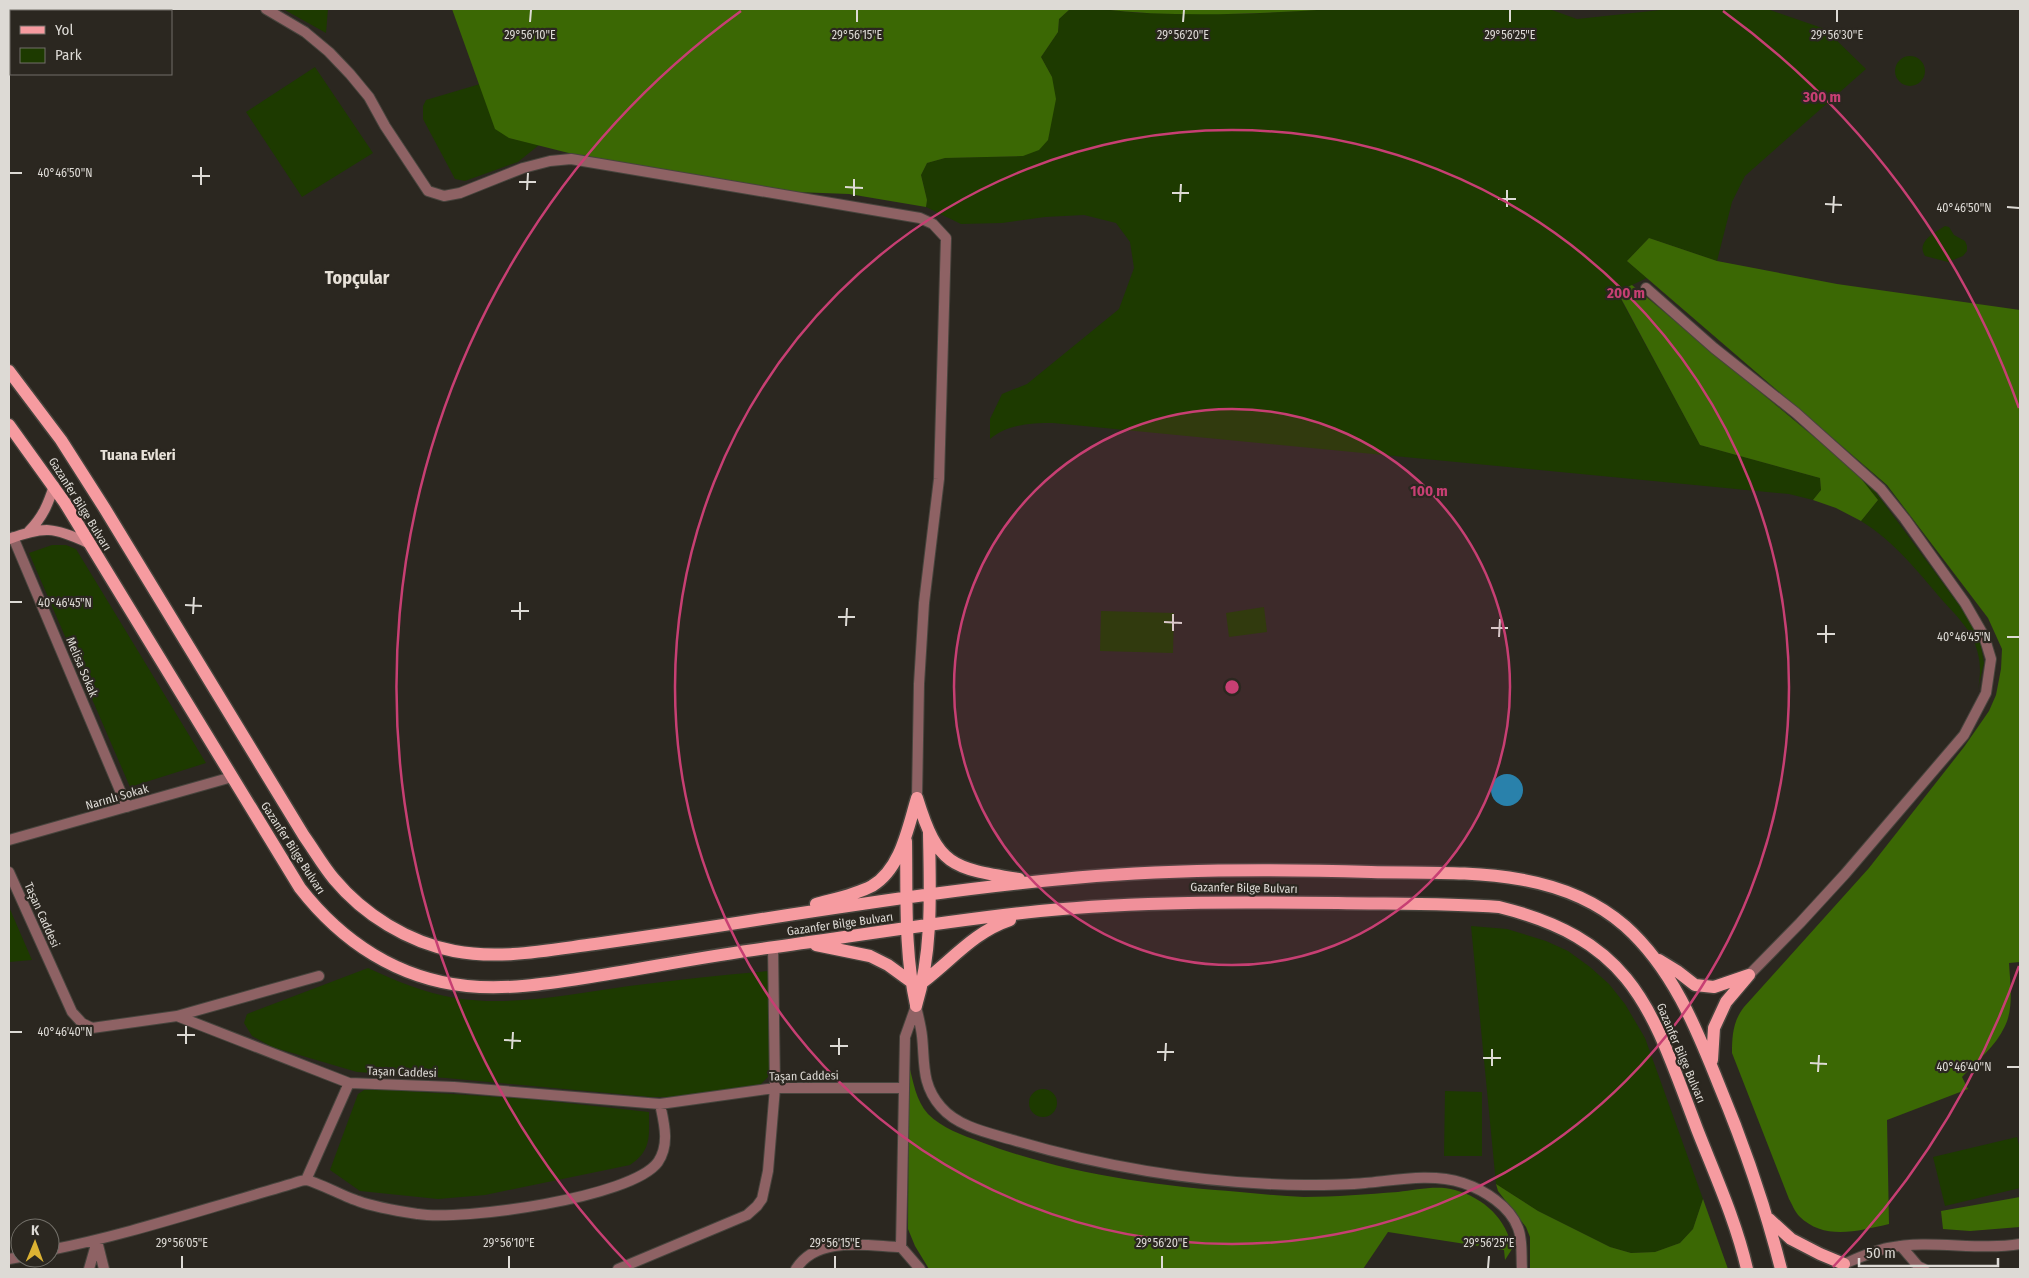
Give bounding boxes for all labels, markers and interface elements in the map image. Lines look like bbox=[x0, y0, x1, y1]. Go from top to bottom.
legend bbox=[10, 10, 172, 75]
text: Yol bbox=[55, 21, 73, 39]
text: 29°56'10"E bbox=[504, 28, 556, 42]
text: 29°56'15"E bbox=[832, 28, 883, 42]
text: 29°56'20"E bbox=[1157, 28, 1209, 42]
text: 29°56'25"E bbox=[1485, 28, 1536, 42]
text: 29°56'30"E bbox=[1811, 28, 1863, 42]
text: Park bbox=[55, 46, 82, 64]
text: 300 m bbox=[1802, 88, 1841, 106]
text: 40°46'50"N bbox=[37, 166, 93, 180]
text: 40°46'50"N bbox=[1936, 201, 1992, 215]
district label: Topçular bbox=[325, 267, 390, 289]
text: 200 m bbox=[1606, 284, 1645, 302]
district label: Tuana Evleri bbox=[100, 446, 176, 464]
street label: Gazanfer Bilge Bulvarı bbox=[46, 455, 114, 553]
text: 100 m bbox=[1410, 482, 1448, 500]
text: 40°46'45"N bbox=[38, 596, 92, 610]
text: 40°46'45"N bbox=[1937, 630, 1991, 644]
street label: Melisa Sokak bbox=[63, 635, 101, 699]
centre of rings bbox=[1223, 678, 1241, 696]
street label: Narınlı Sokak bbox=[84, 781, 150, 813]
street label: Gazanfer Bilge Bulvarı bbox=[258, 799, 328, 897]
street label: Taşan Caddesi bbox=[21, 880, 63, 950]
street label: Gazanfer Bilge Bulvarı bbox=[1190, 880, 1298, 896]
street label: Gazanfer Bilge Bulvarı bbox=[786, 910, 894, 938]
street label: Gazanfer Bilge Bulvarı bbox=[1654, 1001, 1708, 1105]
text: 40°46'40"N bbox=[38, 1025, 92, 1039]
text: 40°46'40"N bbox=[1937, 1060, 1991, 1074]
street label: Taşan Caddesi bbox=[367, 1064, 437, 1080]
street label: Taşan Caddesi bbox=[769, 1068, 839, 1084]
north arrow bbox=[10, 1218, 60, 1268]
text: K bbox=[31, 1222, 40, 1239]
text: 29°56'05"E bbox=[156, 1236, 208, 1250]
text: 29°56'10"E bbox=[483, 1236, 535, 1250]
text: 29°56'15"E bbox=[810, 1236, 861, 1250]
text: 29°56'20"E bbox=[1136, 1236, 1188, 1250]
text: 29°56'25"E bbox=[1464, 1236, 1515, 1250]
scale bar bbox=[1859, 1236, 1998, 1268]
text: 50 m bbox=[1866, 1244, 1896, 1262]

